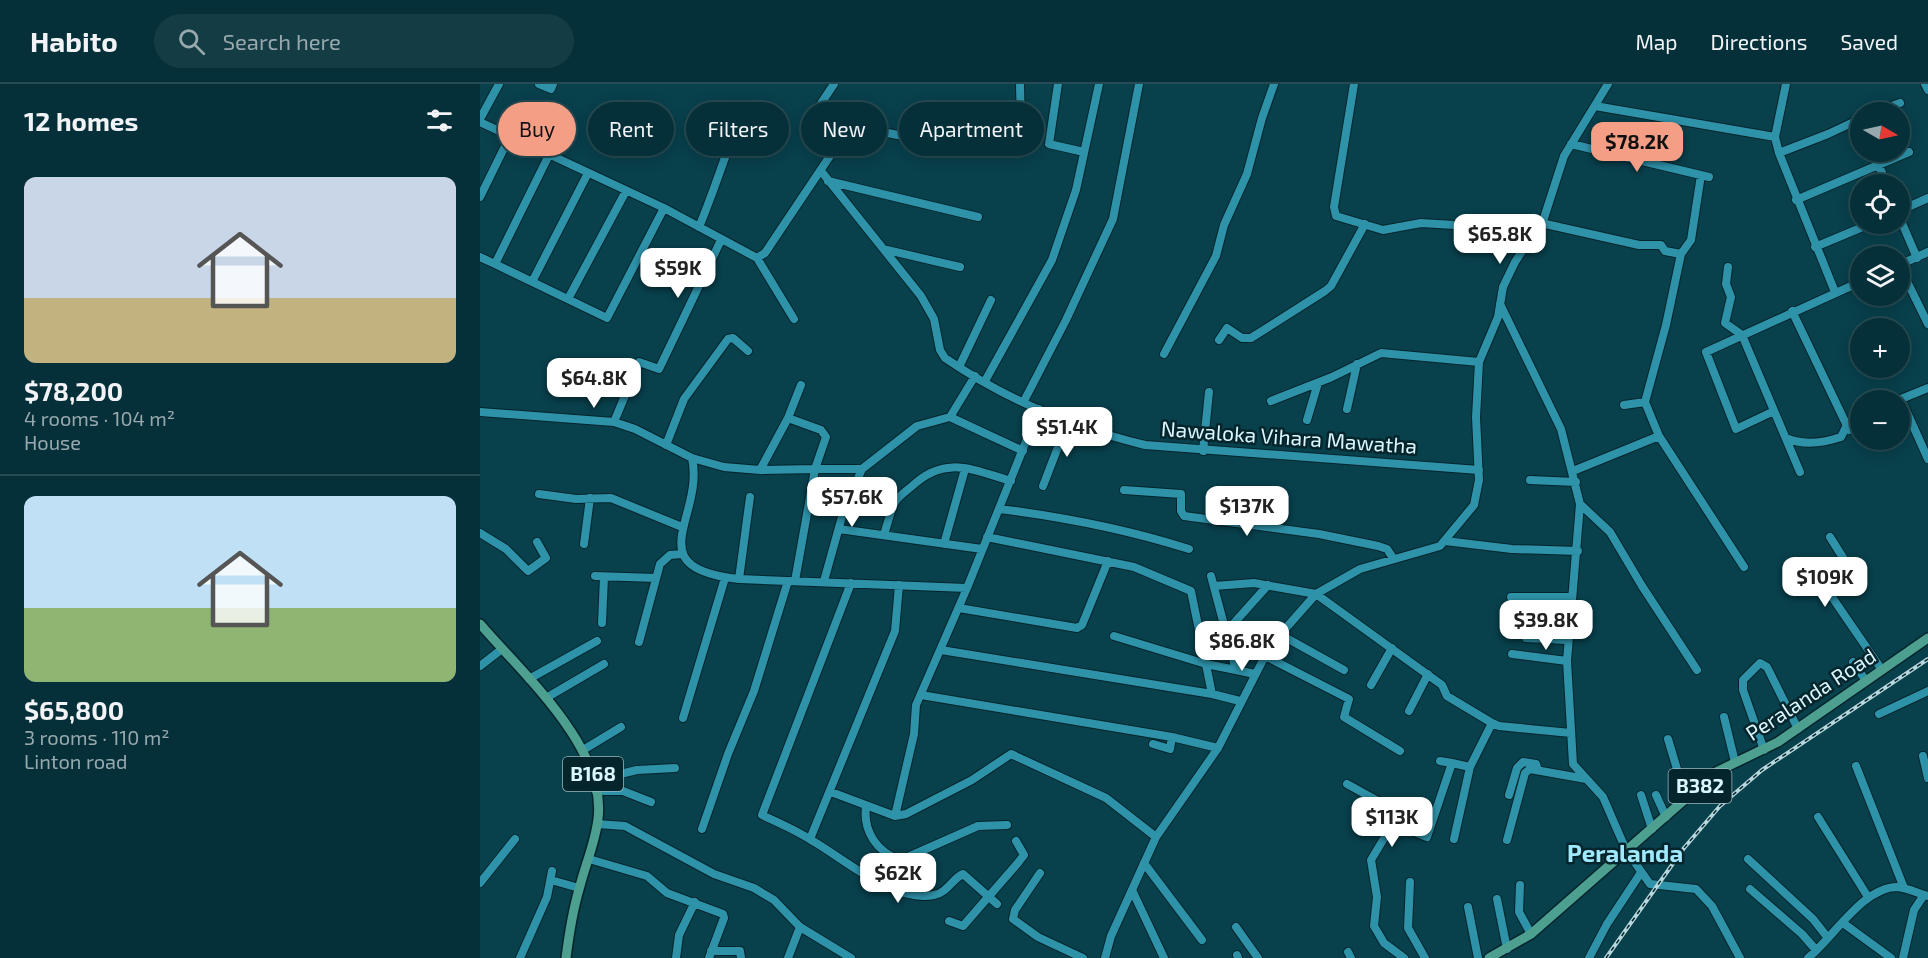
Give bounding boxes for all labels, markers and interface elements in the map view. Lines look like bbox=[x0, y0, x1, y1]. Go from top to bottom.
search box bbox=[154, 14, 574, 68]
text: Habito bbox=[30, 24, 118, 58]
icon: search bbox=[175, 25, 208, 58]
text: Search here bbox=[223, 28, 341, 54]
text: Map bbox=[1635, 29, 1678, 54]
text: Directions bbox=[1711, 29, 1807, 54]
text: Saved bbox=[1840, 29, 1898, 54]
chip: Buy bbox=[498, 102, 576, 156]
chip: Rent bbox=[588, 102, 674, 156]
chip: Filters bbox=[686, 102, 789, 156]
chip: New bbox=[801, 102, 887, 156]
chip: Apartment bbox=[899, 102, 1044, 156]
north arrow bbox=[1850, 102, 1910, 162]
map controls bbox=[1850, 102, 1910, 450]
icon: filters bbox=[423, 104, 456, 137]
text: 12 homes bbox=[24, 105, 138, 136]
pin: $78.2K bbox=[1588, 122, 1686, 173]
text: $78.2K bbox=[1605, 129, 1669, 153]
button: locate bbox=[1850, 174, 1910, 234]
pin: $65.8K bbox=[1451, 214, 1549, 265]
icon: home bbox=[186, 216, 294, 324]
text: $65.8K bbox=[1468, 221, 1532, 245]
button: layers bbox=[1850, 246, 1910, 306]
pin: $59K bbox=[642, 248, 714, 299]
text: $59K bbox=[654, 255, 702, 279]
button: + bbox=[1850, 318, 1910, 378]
pin: $64.8K bbox=[545, 358, 643, 409]
text: $64.8K bbox=[561, 365, 627, 389]
text: $78,200 bbox=[24, 375, 123, 406]
button: − bbox=[1850, 390, 1910, 450]
text: 4 rooms · 104 m² bbox=[24, 406, 175, 430]
pin: $51.4K bbox=[1018, 407, 1116, 458]
text: $51.4K bbox=[1036, 414, 1098, 438]
street label: Nawaloka Vihara Mawatha bbox=[1160, 415, 1418, 458]
text: House bbox=[24, 430, 81, 454]
pin: $57.6K bbox=[803, 477, 901, 528]
text: $57.6K bbox=[821, 484, 883, 508]
pin: $137K bbox=[1205, 486, 1289, 537]
text: $137K bbox=[1220, 493, 1274, 517]
icon: home bbox=[186, 535, 294, 643]
pin: $109K bbox=[1783, 557, 1867, 608]
text: $109K bbox=[1796, 564, 1854, 588]
pin: $39.8K bbox=[1497, 600, 1595, 651]
text: $39.8K bbox=[1514, 607, 1578, 631]
pin: $86.8K bbox=[1193, 621, 1291, 672]
text: $86.8K bbox=[1209, 628, 1275, 652]
street label: Peralanda Road bbox=[1740, 642, 1880, 745]
text: $65,800 bbox=[24, 694, 124, 725]
text: 3 rooms · 110 m² bbox=[24, 725, 170, 749]
text: Linton road bbox=[24, 749, 127, 773]
road number: B168 bbox=[563, 757, 623, 791]
road number: B382 bbox=[1668, 769, 1732, 803]
pin: $113K bbox=[1350, 797, 1434, 848]
text: $113K bbox=[1366, 804, 1418, 828]
district label: Peralanda bbox=[1567, 838, 1683, 867]
pin: $62K bbox=[862, 853, 934, 904]
text: $62K bbox=[874, 860, 922, 884]

